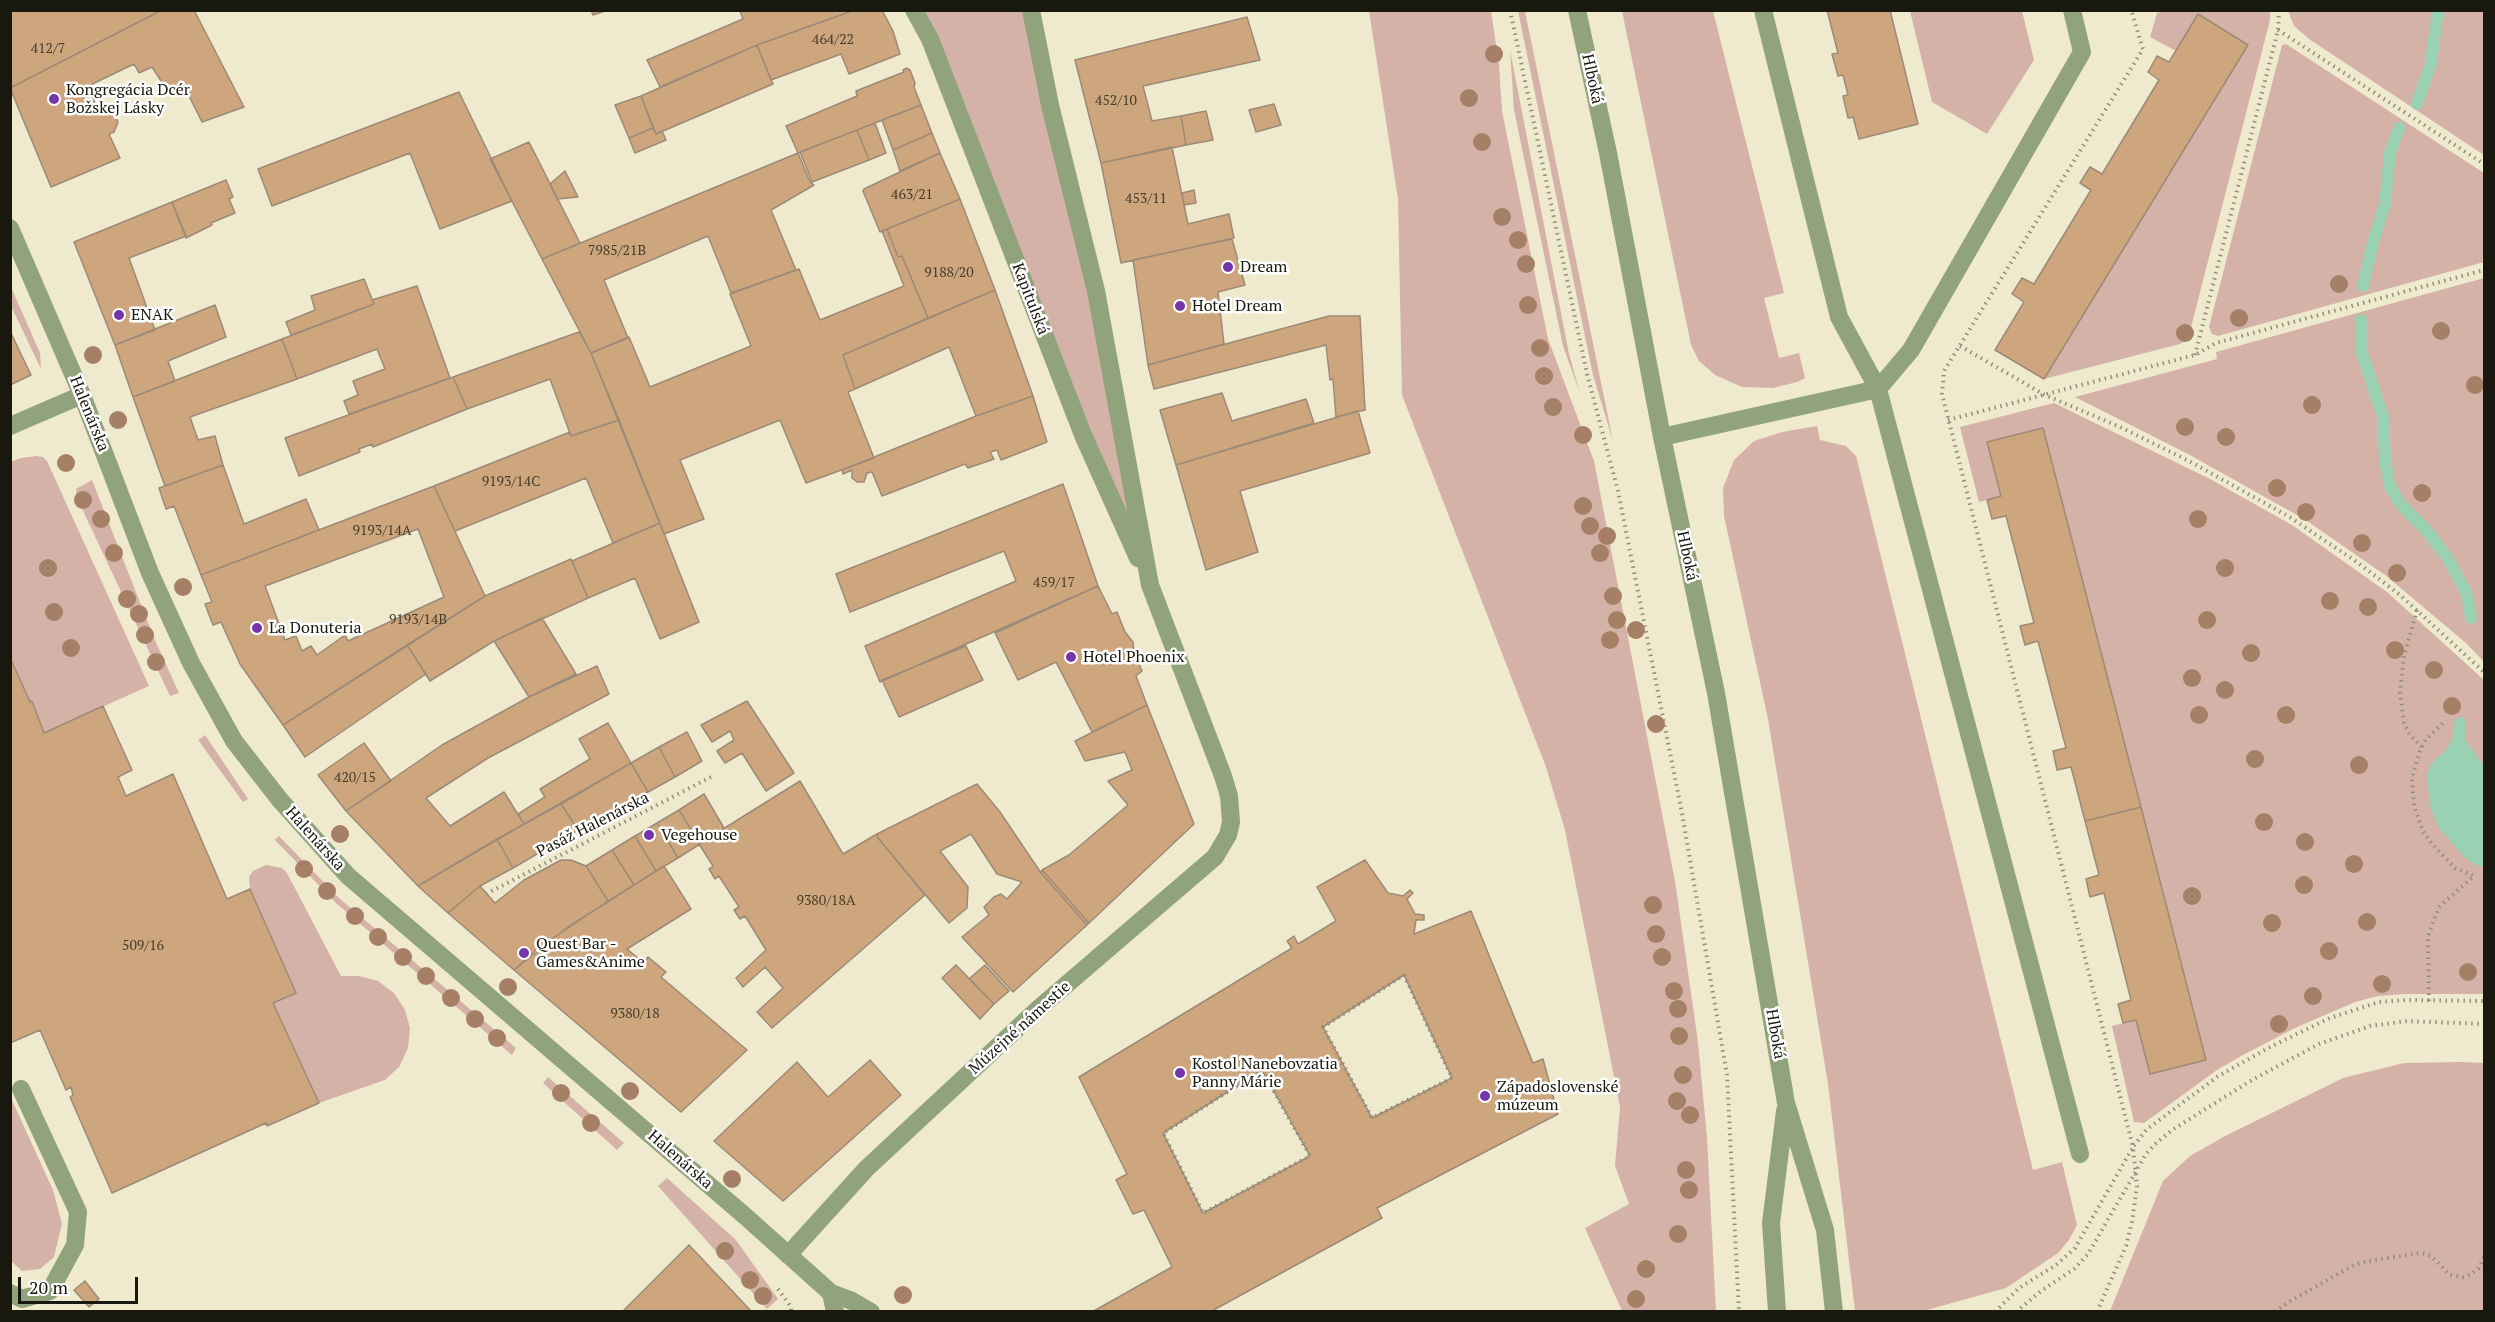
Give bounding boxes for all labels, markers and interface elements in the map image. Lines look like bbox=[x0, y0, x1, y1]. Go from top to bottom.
house number: 464/22 bbox=[812, 32, 854, 48]
house number: 412/7 bbox=[31, 41, 65, 57]
street label: Hlboká bbox=[1577, 52, 1607, 106]
place label: Kongregácia Dcér Božskej Lásky bbox=[66, 80, 190, 118]
marker: Kongregácia Dcér Božskej Lásky bbox=[47, 92, 61, 106]
house number: 452/10 bbox=[1095, 93, 1137, 109]
house number: 463/21 bbox=[891, 187, 933, 203]
house number: 453/11 bbox=[1125, 191, 1167, 207]
house number: 7985/21B bbox=[588, 243, 646, 259]
place label: Dream bbox=[1240, 257, 1287, 277]
street label: Kapitulská bbox=[1008, 260, 1052, 338]
marker: Dream bbox=[1221, 260, 1235, 274]
house number: 9188/20 bbox=[924, 265, 974, 281]
place label: Hotel Dream bbox=[1192, 296, 1282, 316]
marker: Hotel Dream bbox=[1173, 299, 1187, 313]
place label: ENAK bbox=[131, 305, 173, 325]
marker: ENAK bbox=[112, 308, 126, 322]
street label: Halenárska bbox=[65, 374, 113, 454]
house number: 9193/14C bbox=[482, 474, 540, 490]
house number: 9193/14A bbox=[352, 523, 412, 539]
street label: Hlboká bbox=[1672, 529, 1702, 583]
house number: 459/17 bbox=[1033, 575, 1075, 591]
house number: 9193/14B bbox=[389, 612, 447, 628]
place label: La Donuteria bbox=[269, 618, 362, 638]
marker: La Donuteria bbox=[250, 621, 264, 635]
place label: Hotel Phoenix bbox=[1083, 647, 1184, 667]
marker: Hotel Phoenix bbox=[1064, 650, 1078, 664]
house number: 420/15 bbox=[334, 770, 376, 786]
street label: Pasáž Halenárska bbox=[533, 788, 653, 862]
street label: Halenárska bbox=[281, 803, 349, 875]
place label: Vegehouse bbox=[661, 825, 737, 845]
marker: Vegehouse bbox=[642, 828, 656, 842]
house number: 9380/18A bbox=[796, 893, 856, 909]
place label: Quest Bar - Games&Anime bbox=[536, 934, 645, 972]
house number: 509/16 bbox=[122, 938, 164, 954]
marker: Quest Bar - Games&Anime bbox=[517, 946, 531, 960]
street label: Múzejné námestie bbox=[965, 977, 1075, 1079]
house number: 9380/18 bbox=[610, 1006, 660, 1022]
street label: Hlboká bbox=[1761, 1008, 1789, 1060]
place label: Kostol Nanebovzatia Panny Márie bbox=[1192, 1054, 1338, 1092]
marker: Kostol Nanebovzatia Panny Márie bbox=[1173, 1066, 1187, 1080]
place label: Západoslovenské múzeum bbox=[1497, 1077, 1618, 1115]
marker: Západoslovenské múzeum bbox=[1478, 1089, 1492, 1103]
street label: Halenárska bbox=[644, 1127, 716, 1193]
scale bar bbox=[21, 1265, 141, 1303]
text: 20 m bbox=[29, 1275, 68, 1299]

